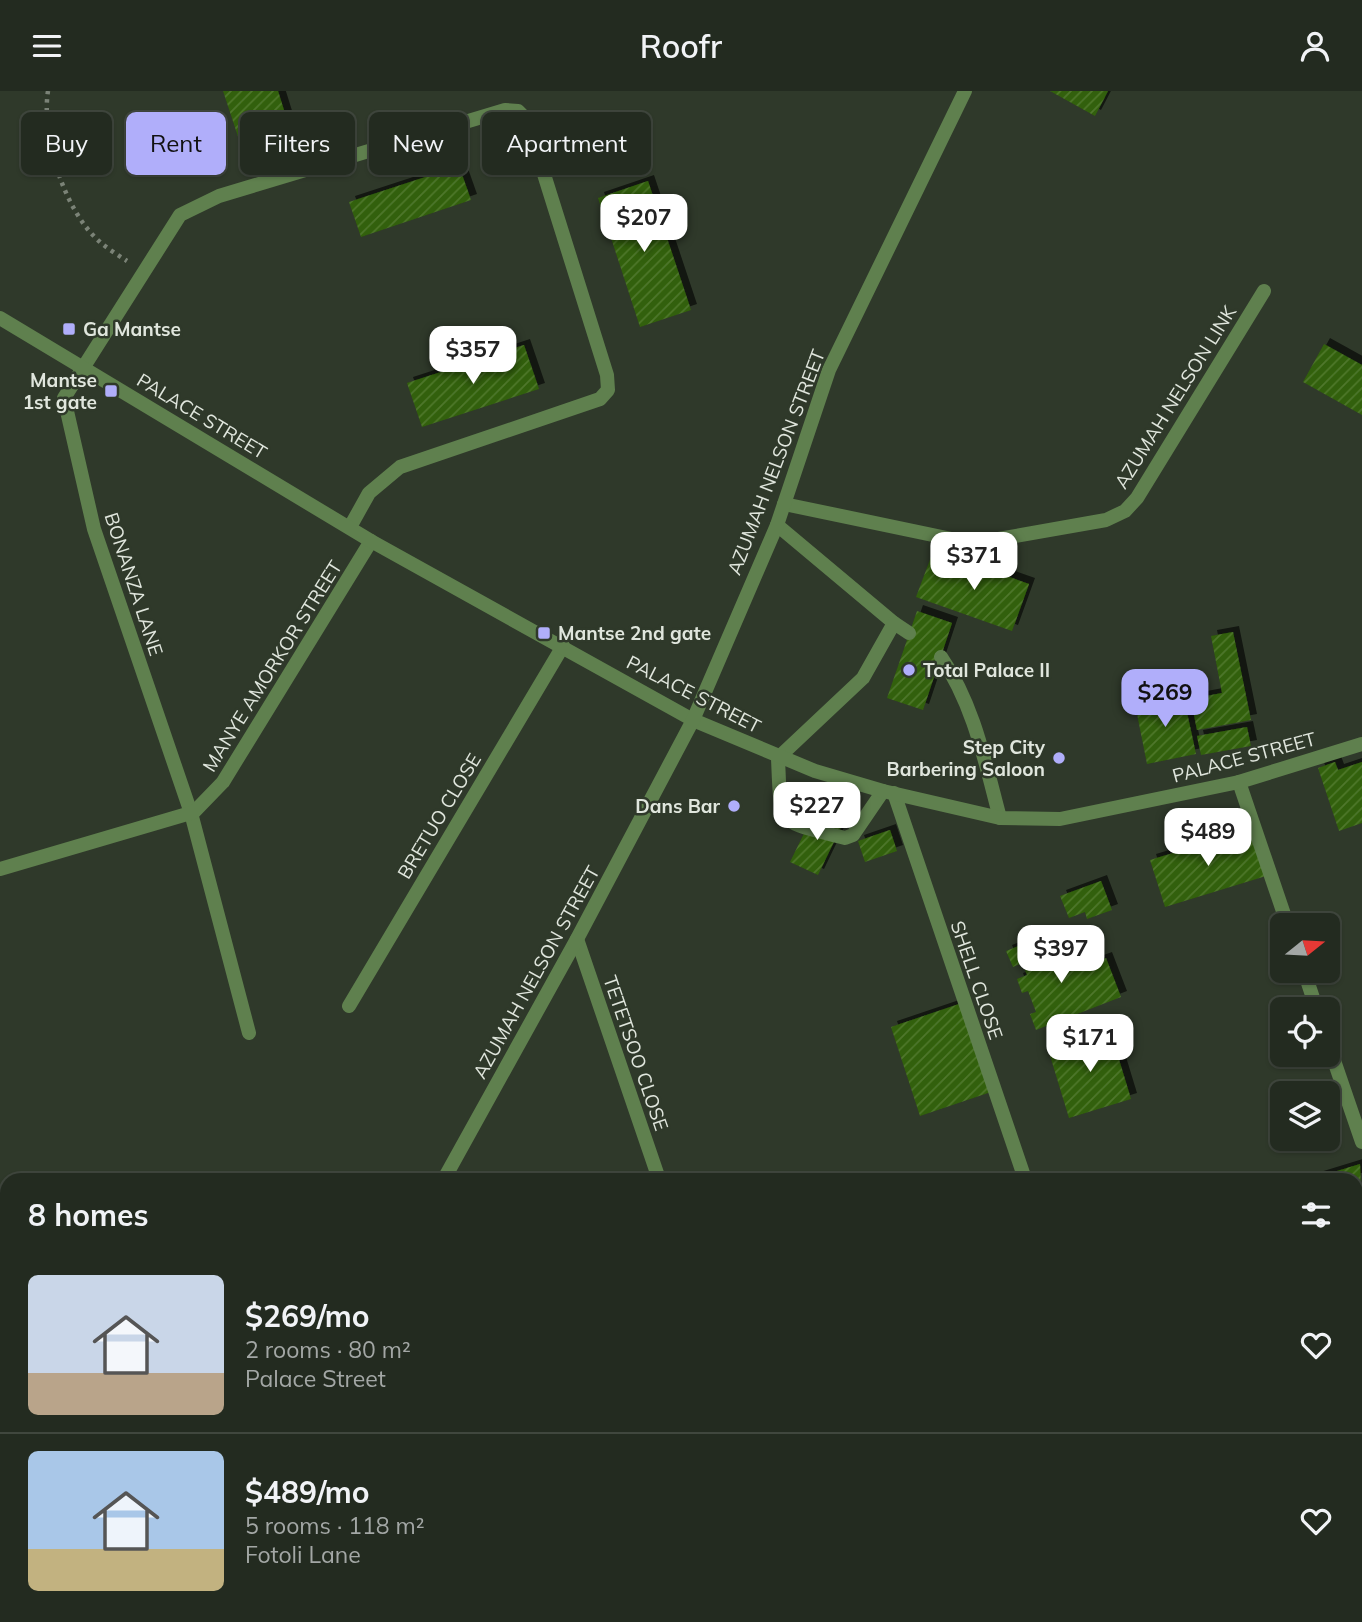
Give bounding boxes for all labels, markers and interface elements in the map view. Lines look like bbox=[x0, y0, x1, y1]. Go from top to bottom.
text: Roofr bbox=[640, 26, 722, 66]
icon: menu bbox=[28, 27, 66, 65]
icon: person bbox=[1296, 27, 1334, 65]
chip: Buy bbox=[21, 112, 112, 175]
chip: Rent bbox=[126, 112, 226, 175]
chip: Filters bbox=[240, 112, 355, 175]
chip: New bbox=[369, 112, 468, 175]
chip: Apartment bbox=[482, 112, 651, 175]
pin: $207 bbox=[603, 195, 685, 254]
text: $207 bbox=[616, 202, 672, 231]
street label: AZUMAH NELSON LINK bbox=[1109, 300, 1242, 493]
place label: Ga Mantse bbox=[83, 317, 181, 341]
marker: Ga Mantse bbox=[61, 321, 77, 337]
pin: $357 bbox=[432, 327, 514, 386]
text: $357 bbox=[445, 334, 501, 363]
street label: AZUMAH NELSON STREET bbox=[722, 345, 830, 578]
place label: Mantse 1st gate bbox=[23, 368, 97, 414]
street label: PALACE STREET bbox=[133, 368, 272, 465]
marker: Mantse 1st gate bbox=[103, 383, 119, 399]
street label: BONANZA LANE bbox=[100, 509, 168, 659]
pin: $371 bbox=[933, 533, 1015, 592]
text: $371 bbox=[946, 540, 1002, 569]
street label: MANYE AMORKOR STREET bbox=[197, 556, 347, 776]
place label: Mantse 2nd gate bbox=[558, 621, 711, 645]
marker: Mantse 2nd gate bbox=[536, 625, 552, 641]
street label: PALACE STREET bbox=[623, 650, 766, 738]
place label: Total Palace II bbox=[923, 658, 1050, 682]
marker: Total Palace II bbox=[901, 662, 917, 678]
pin: $269 bbox=[1124, 669, 1206, 729]
text: $269 bbox=[1137, 677, 1193, 706]
street label: PALACE STREET bbox=[1170, 726, 1319, 788]
place label: Step City Barbering Saloon bbox=[887, 735, 1046, 781]
street label: BRETUO CLOSE bbox=[392, 749, 486, 883]
marker: Step City Barbering Saloon bbox=[1051, 750, 1067, 766]
pin: $227 bbox=[776, 783, 858, 842]
text: $227 bbox=[789, 790, 845, 819]
place label: Dans Bar bbox=[635, 794, 721, 818]
marker: Dans Bar bbox=[726, 798, 742, 814]
pin: $489 bbox=[1167, 809, 1249, 868]
text: $489 bbox=[1180, 816, 1236, 845]
street label: AZUMAH NELSON STREET bbox=[467, 861, 605, 1083]
north arrow bbox=[1270, 913, 1340, 983]
map controls bbox=[1270, 913, 1340, 1151]
street label: SHELL CLOSE bbox=[946, 918, 1008, 1042]
pin: $397 bbox=[1020, 925, 1102, 985]
text: $397 bbox=[1033, 933, 1089, 962]
street label: TETETSOO CLOSE bbox=[598, 972, 674, 1134]
button: locate bbox=[1270, 997, 1340, 1067]
pin: $171 bbox=[1049, 1014, 1131, 1074]
text: $171 bbox=[1062, 1022, 1118, 1051]
button: layers bbox=[1270, 1081, 1340, 1151]
text: 8 homes bbox=[28, 1196, 149, 1234]
icon: filters bbox=[1297, 1196, 1335, 1234]
text: $269/mo bbox=[245, 1297, 369, 1335]
icon: home bbox=[84, 1303, 168, 1387]
icon: heart bbox=[1297, 1326, 1335, 1364]
text: 2 rooms · 80 m² bbox=[245, 1335, 411, 1364]
text: Palace Street bbox=[245, 1364, 386, 1393]
text: $489/mo bbox=[245, 1473, 369, 1511]
icon: home bbox=[84, 1479, 168, 1563]
icon: heart bbox=[1297, 1502, 1335, 1540]
text: 5 rooms · 118 m² bbox=[245, 1511, 425, 1540]
text: Fotoli Lane bbox=[245, 1540, 361, 1569]

